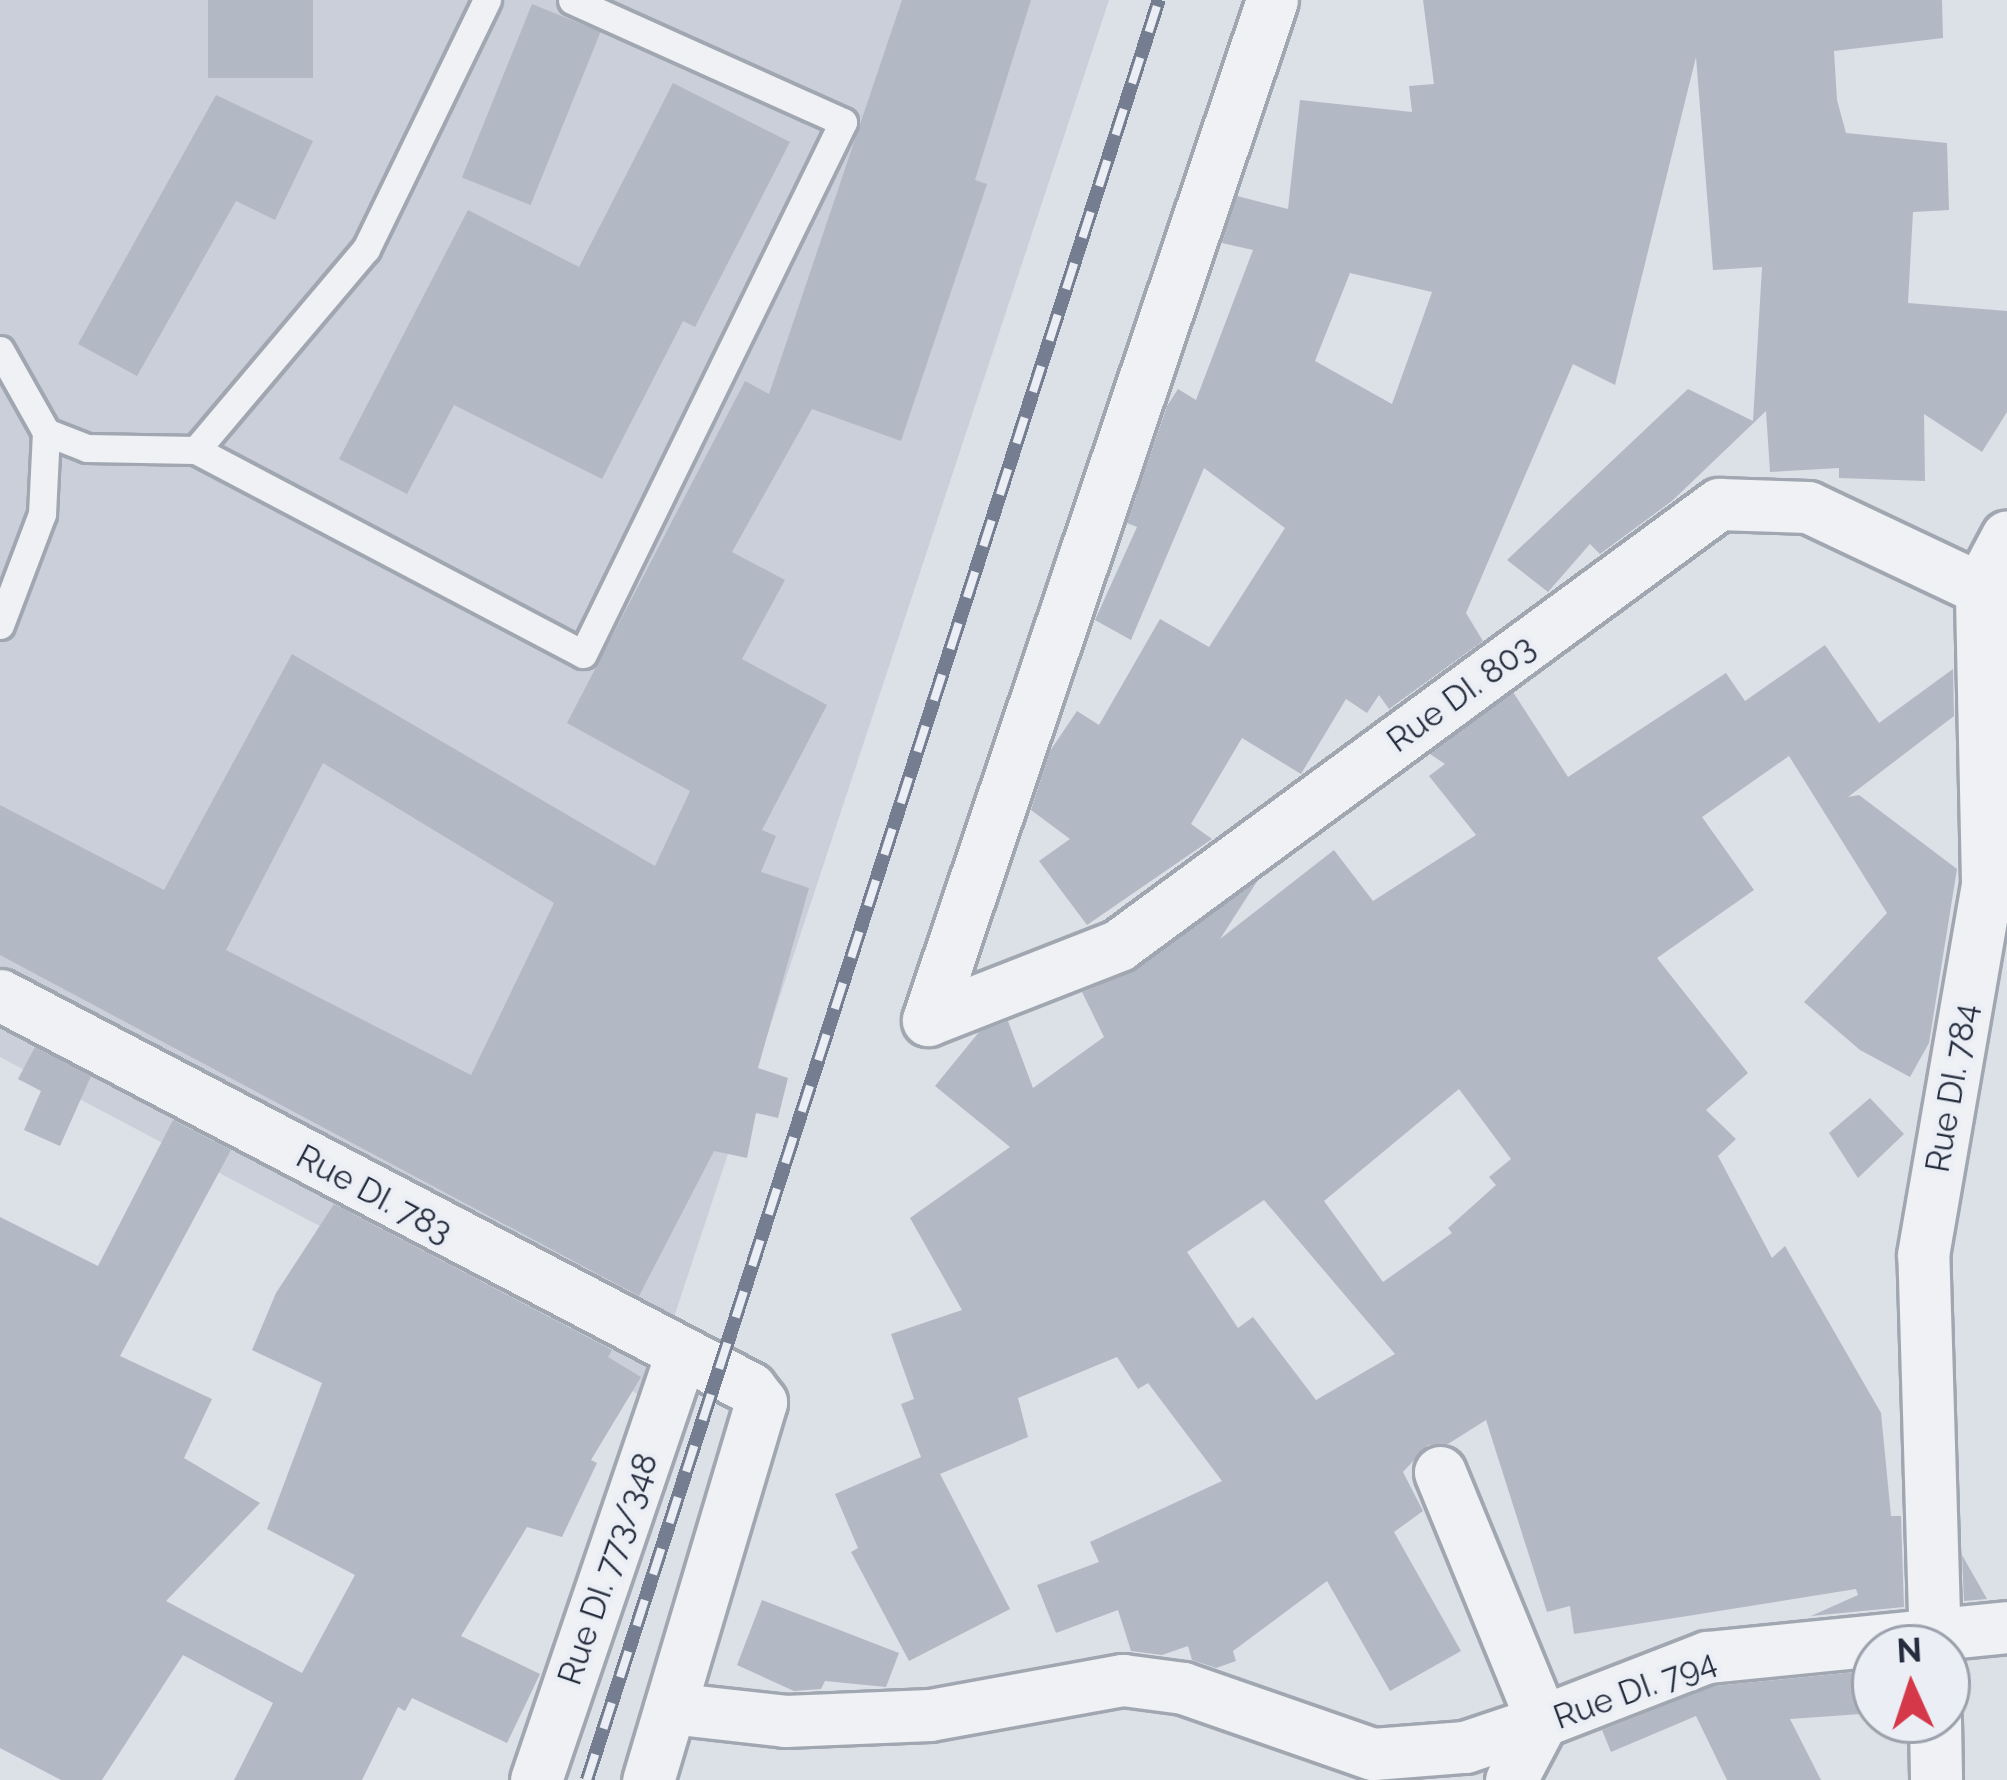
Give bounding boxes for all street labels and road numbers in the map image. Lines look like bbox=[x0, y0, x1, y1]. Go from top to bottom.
street label: Rue DI. 803 bbox=[1380, 627, 1542, 761]
street label: Rue DI. 784 bbox=[1918, 1001, 1986, 1175]
street label: Rue DI. 783 bbox=[290, 1137, 458, 1251]
street label: Rue DI. 773/348 bbox=[550, 1448, 666, 1690]
street label: Rue DI. 794 bbox=[1548, 1642, 1722, 1738]

